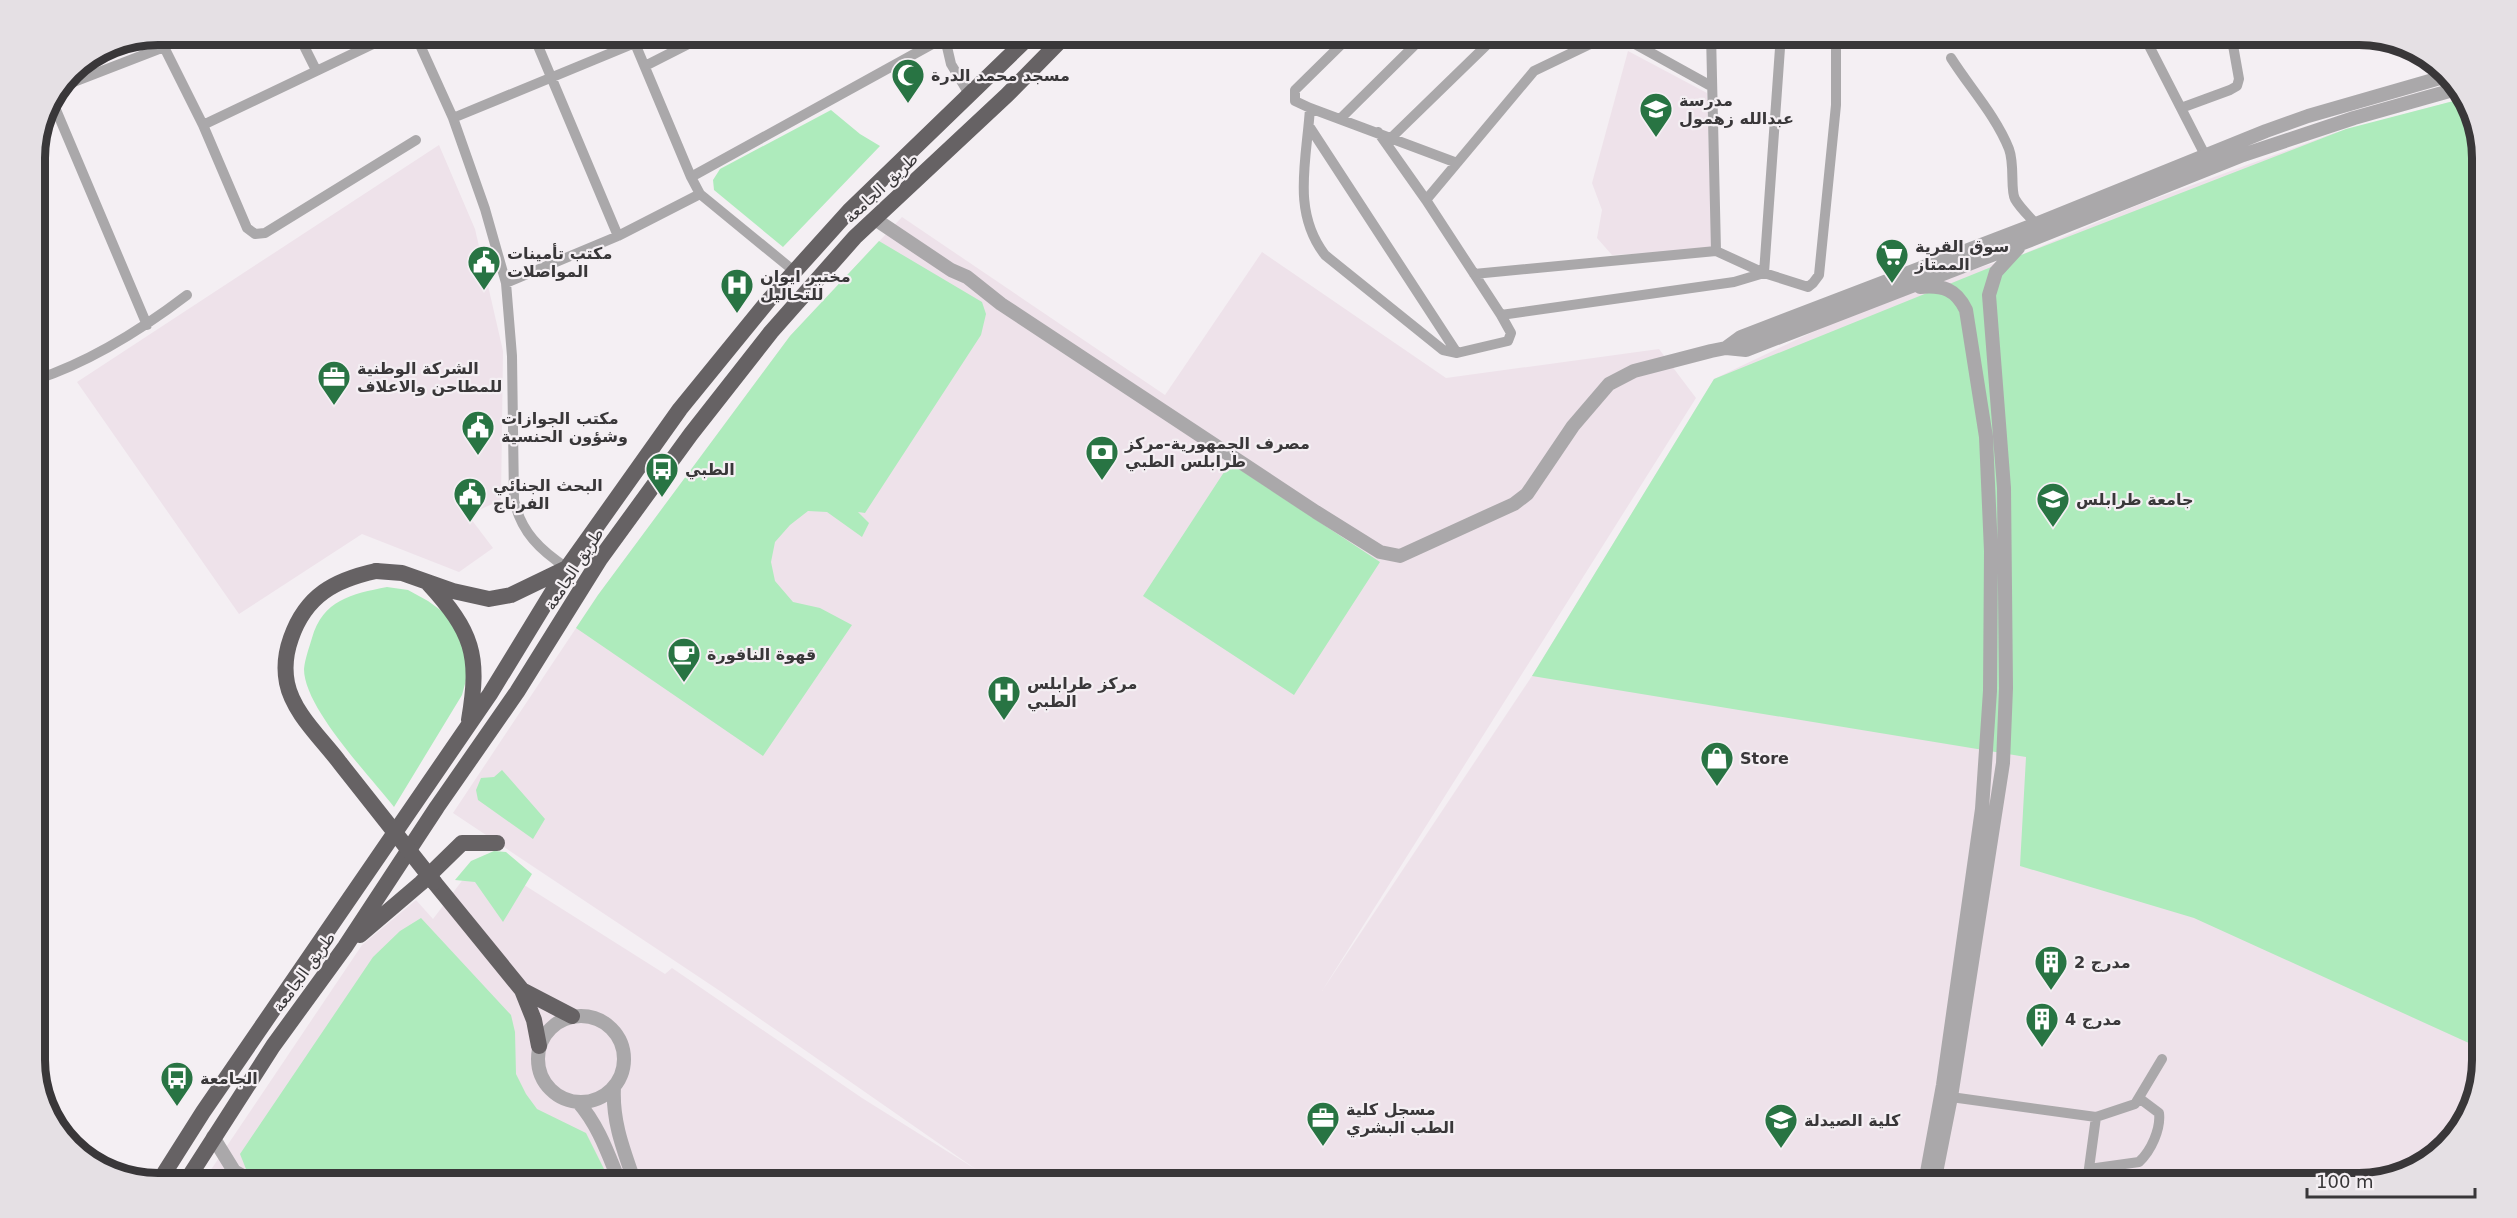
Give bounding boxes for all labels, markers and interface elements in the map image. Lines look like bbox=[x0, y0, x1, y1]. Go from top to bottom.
mosque icon: مسجد محمد الدرة bbox=[890, 57, 926, 104]
place label: مسجد محمد الدرة bbox=[931, 66, 1070, 85]
school or university icon: مدرسة عبدالله زهمول bbox=[1638, 91, 1674, 138]
place label: مدرسة عبدالله زهمول bbox=[1679, 91, 1794, 128]
street label: طريق الجامعة bbox=[840, 149, 922, 228]
supermarket icon: سوق القرية الممتاز bbox=[1874, 237, 1910, 284]
place label: سوق القرية الممتاز bbox=[1914, 237, 2009, 274]
place label: مكتب تأمينات المواصلات bbox=[507, 243, 612, 281]
public building icon: مكتب تأمينات المواصلات bbox=[466, 244, 502, 291]
hospital icon: مختبر ايوان للتحاليل bbox=[719, 267, 755, 314]
place label: مختبر ايوان للتحاليل bbox=[760, 267, 851, 304]
office icon: الشركة الوطنية للمطاحن والاعلاف bbox=[316, 359, 352, 406]
place label: الشركة الوطنية للمطاحن والاعلاف bbox=[357, 359, 502, 396]
public building icon: مكتب الجوازات وشؤون الحنسية bbox=[460, 409, 496, 456]
place label: مكتب الجوازات وشؤون الحنسية bbox=[501, 409, 628, 446]
bank icon: مصرف الجمهورية-مركز طرابلس الطبي bbox=[1084, 434, 1120, 481]
place label: مصرف الجمهورية-مركز طرابلس الطبي bbox=[1124, 434, 1310, 472]
bus stop icon: الطبي bbox=[644, 451, 680, 498]
place label: الطبي bbox=[685, 460, 735, 480]
public building icon: البحث الجنائي الفرناج bbox=[452, 476, 488, 523]
place label: البحث الجنائي الفرناج bbox=[493, 476, 603, 513]
school or university icon: جامعة طرابلس bbox=[2035, 481, 2071, 528]
place label: جامعة طرابلس bbox=[2076, 490, 2193, 509]
street label: طريق الجامعة bbox=[540, 524, 608, 614]
cafe icon: قهوة النافورة bbox=[666, 636, 702, 683]
place label: قهوة النافورة bbox=[707, 645, 816, 664]
hospital icon: مركز طرابلس الطبي bbox=[986, 674, 1022, 721]
place label: مركز طرابلس الطبي bbox=[1027, 674, 1137, 712]
shop icon: Store bbox=[1699, 740, 1735, 787]
place label: Store bbox=[1740, 749, 1789, 768]
street label: طريق الجامعة bbox=[269, 928, 340, 1016]
building icon: مدرج 2 bbox=[2033, 944, 2069, 991]
place label: مدرج 2 bbox=[2074, 953, 2131, 972]
building icon: مدرج 4 bbox=[2024, 1001, 2060, 1048]
place label: مدرج 4 bbox=[2065, 1010, 2122, 1029]
bus stop icon: الجامعة bbox=[159, 1060, 195, 1107]
place label: الجامعة bbox=[200, 1069, 258, 1088]
office icon: مسجل كلية الطب البشري bbox=[1305, 1100, 1341, 1147]
place label: مسجل كلية الطب البشري bbox=[1346, 1100, 1455, 1138]
school or university icon: كلية الصيدلة bbox=[1763, 1102, 1799, 1149]
place label: كلية الصيدلة bbox=[1804, 1111, 1901, 1130]
scale bar bbox=[2307, 1161, 2475, 1199]
text: 100 m bbox=[2316, 1171, 2374, 1192]

